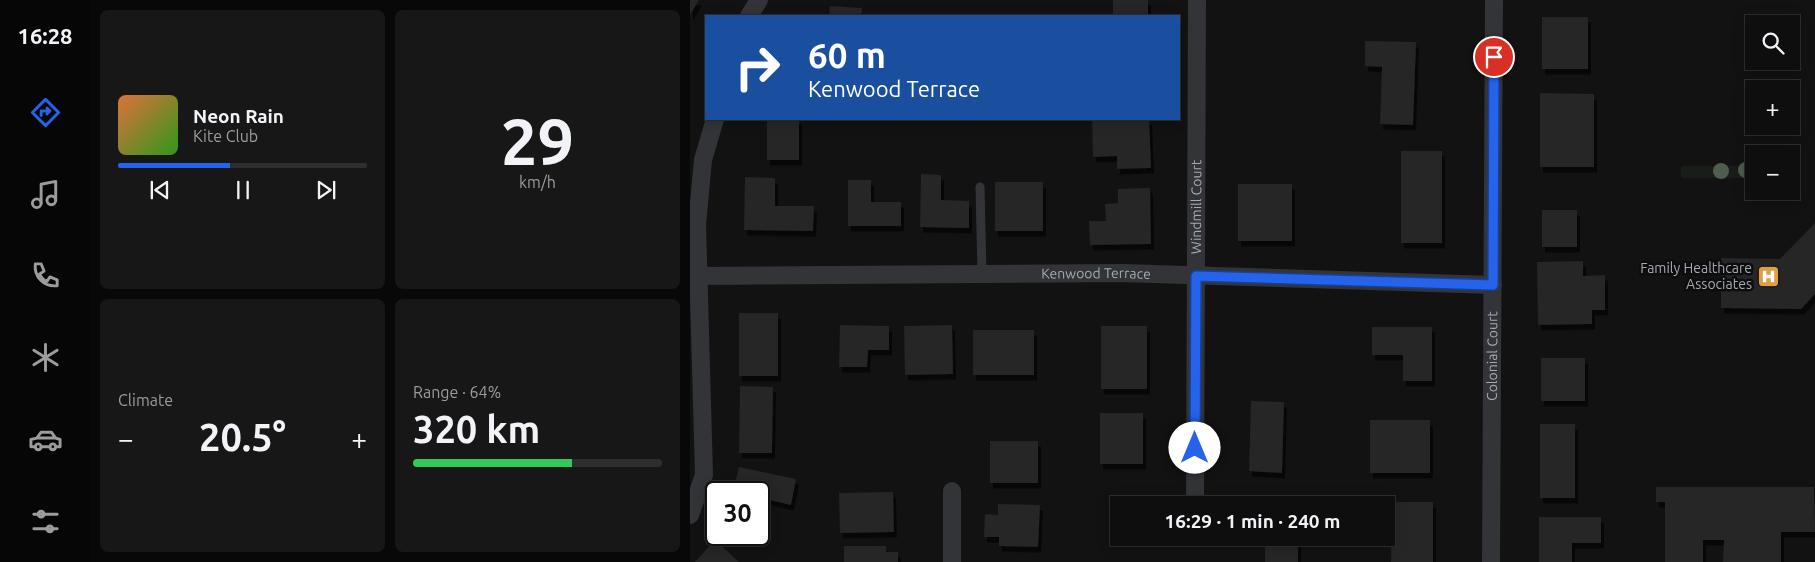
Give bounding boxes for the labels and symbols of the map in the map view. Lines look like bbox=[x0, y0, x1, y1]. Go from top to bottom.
pin bbox=[1473, 36, 1515, 78]
street label: Windmill Court bbox=[1188, 159, 1204, 254]
place label: Family Healthcare Associates bbox=[1640, 260, 1752, 292]
hospital icon: Family Healthcare Associates bbox=[1756, 264, 1780, 288]
street label: Kenwood Terrace bbox=[1041, 265, 1151, 282]
street label: Colonial Court bbox=[1484, 311, 1500, 401]
position arrow bbox=[1168, 421, 1220, 473]
speed limit sign: 30 bbox=[705, 481, 770, 546]

